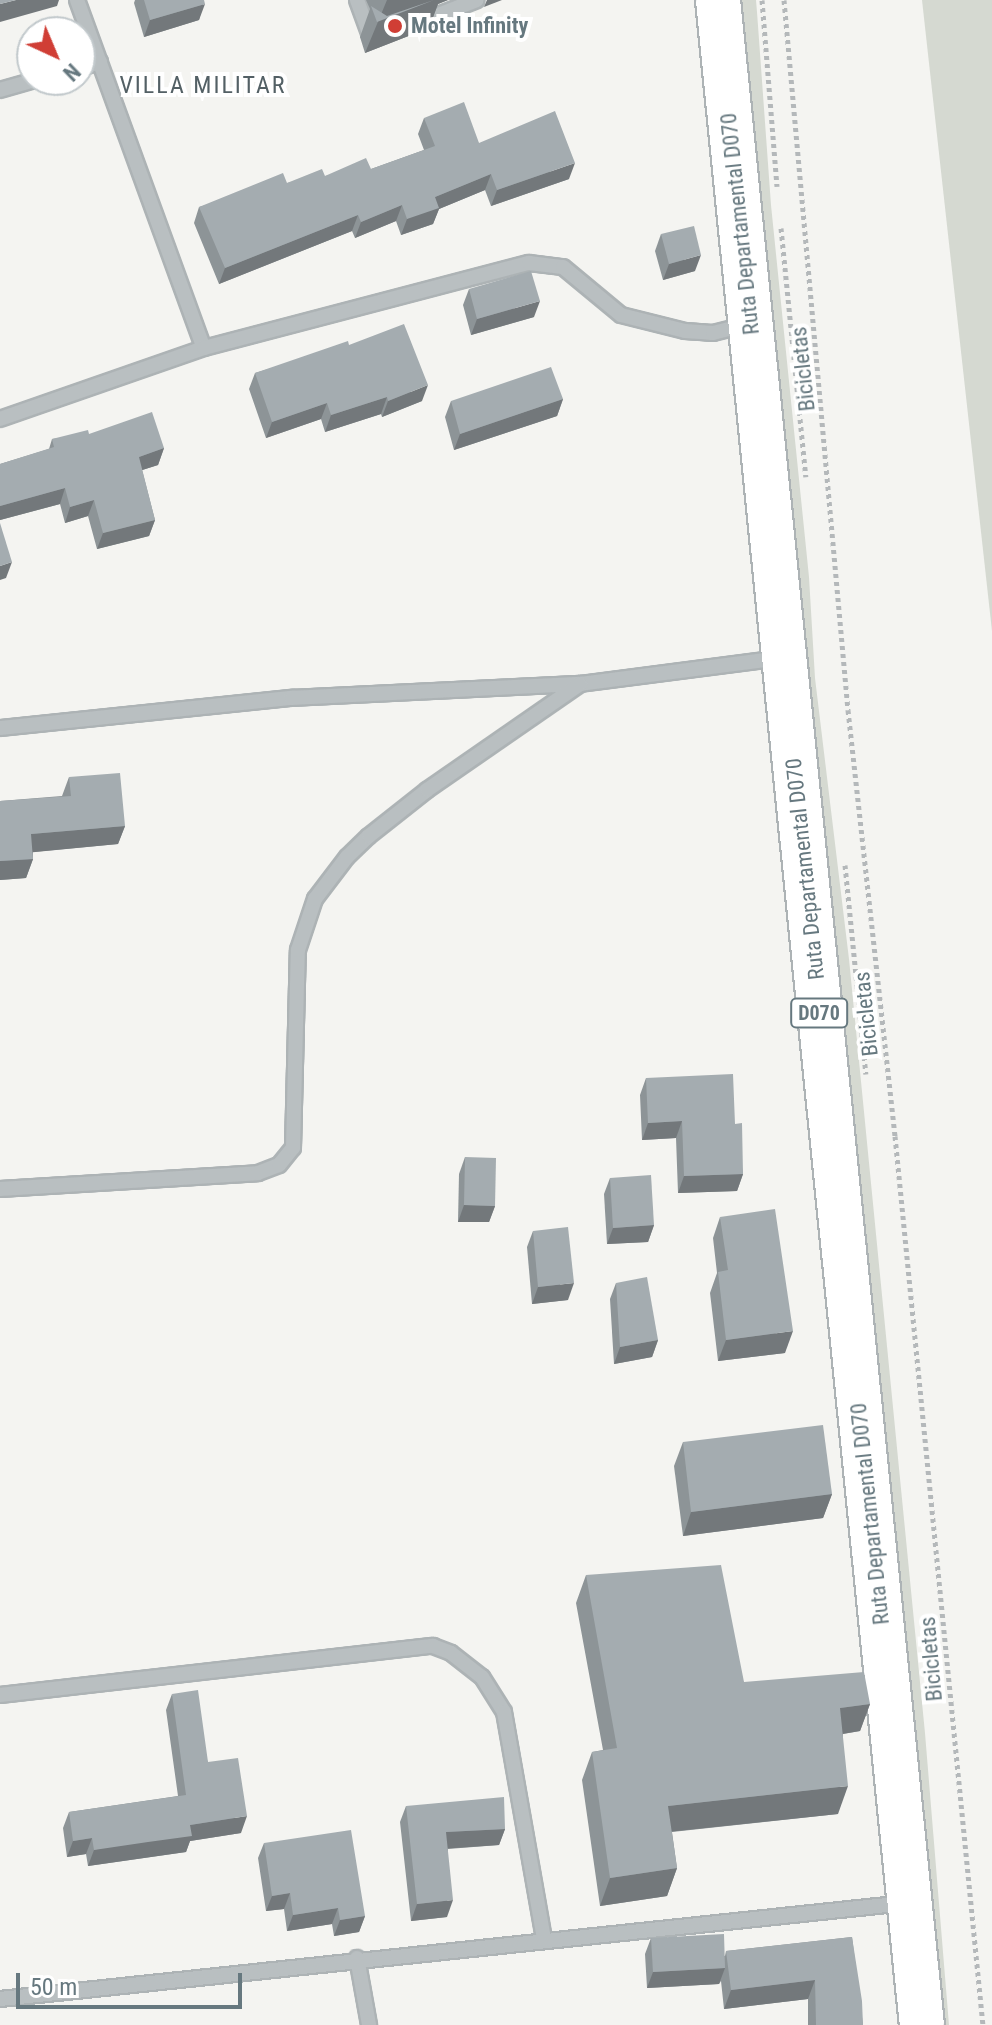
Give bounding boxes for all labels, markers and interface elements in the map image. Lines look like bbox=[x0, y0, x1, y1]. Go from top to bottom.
place label: Motel Infinity bbox=[411, 13, 528, 39]
north arrow bbox=[16, 16, 96, 96]
marker: Motel Infinity bbox=[386, 17, 404, 35]
text: N bbox=[58, 59, 85, 86]
district label: VILLA MILITAR bbox=[119, 72, 287, 100]
street label: Ruta Departamental D070 bbox=[715, 112, 765, 336]
street label: Bicicletas bbox=[785, 325, 821, 413]
street label: Ruta Departamental D070 bbox=[780, 757, 830, 981]
street label: Bicicletas bbox=[848, 970, 884, 1058]
road number: D070 bbox=[789, 997, 849, 1029]
street label: Ruta Departamental D070 bbox=[845, 1402, 895, 1626]
street label: Bicicletas bbox=[914, 1616, 948, 1702]
scale bar bbox=[20, 1957, 246, 2007]
text: 50 m bbox=[30, 1973, 77, 2001]

